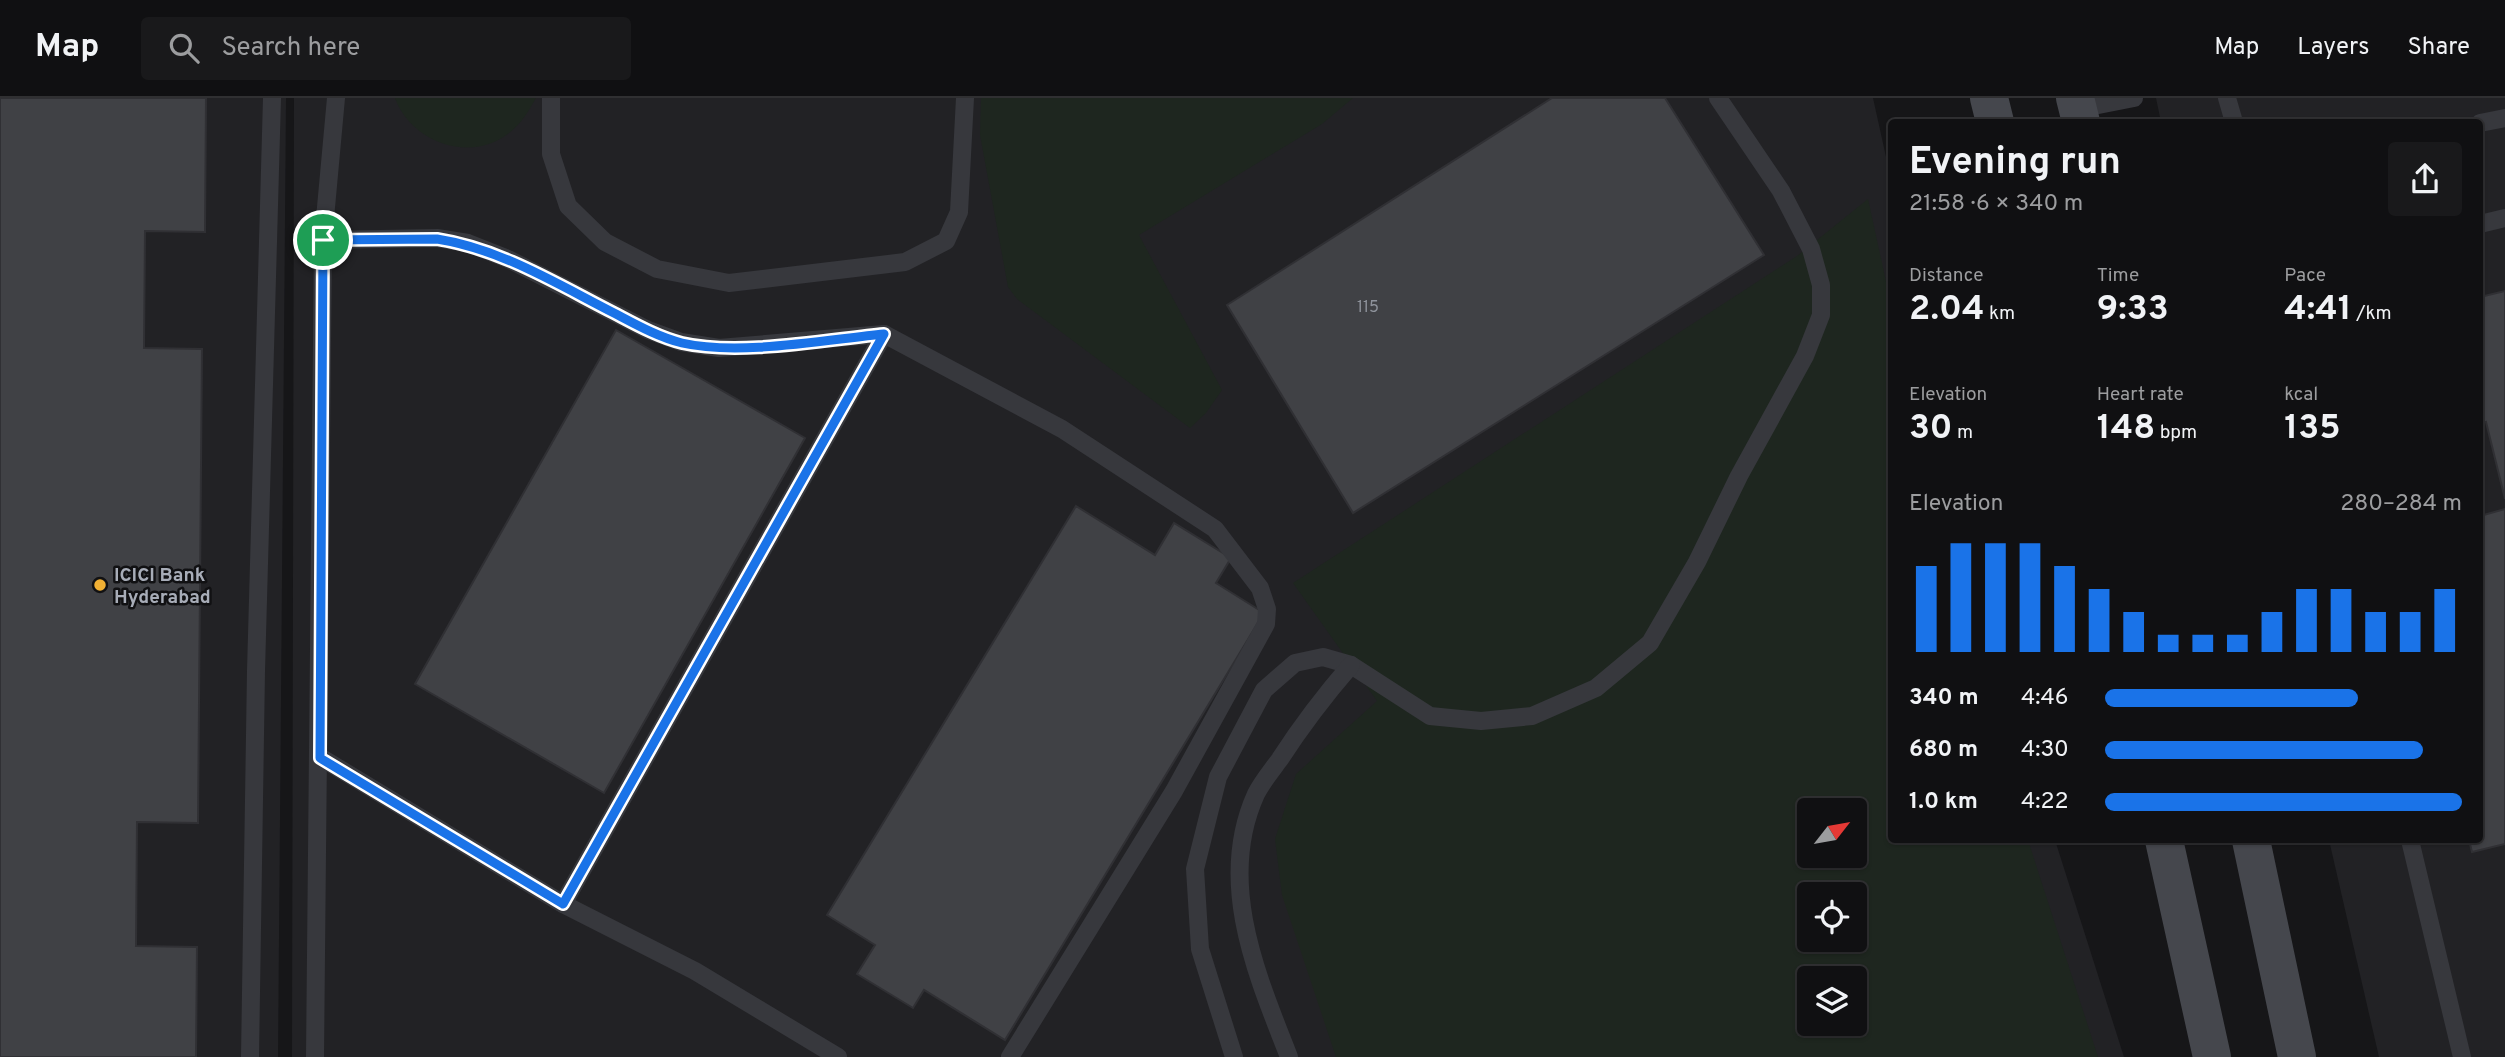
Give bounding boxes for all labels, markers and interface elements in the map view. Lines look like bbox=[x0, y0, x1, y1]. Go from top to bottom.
search box bbox=[141, 17, 631, 80]
text: Map bbox=[35, 27, 99, 69]
icon: search bbox=[165, 29, 203, 67]
text: Search here bbox=[221, 32, 360, 65]
text: Map bbox=[2214, 33, 2259, 63]
text: Layers bbox=[2297, 33, 2369, 63]
text: Share bbox=[2407, 33, 2470, 63]
text: Evening run bbox=[1909, 139, 2121, 188]
button: share bbox=[2388, 142, 2462, 216]
text: 21:58 · 6 × 340 m bbox=[1909, 190, 2083, 219]
pin bbox=[293, 210, 353, 270]
icon: arrive bbox=[304, 221, 342, 259]
text: Distance bbox=[1909, 264, 1984, 288]
text: Time bbox=[2097, 264, 2139, 288]
text: Pace bbox=[2284, 264, 2326, 288]
text: 2.04 bbox=[1909, 288, 1984, 332]
text: 9:33 bbox=[2097, 288, 2169, 332]
text: 4:41 bbox=[2284, 288, 2352, 332]
house number: 115 bbox=[1357, 298, 1379, 318]
text: km bbox=[1984, 302, 2015, 326]
text: /km bbox=[2352, 302, 2392, 326]
text: Elevation bbox=[1909, 383, 1987, 407]
text: Heart rate bbox=[2097, 383, 2184, 407]
text: kcal bbox=[2284, 383, 2318, 407]
text: 30 bbox=[1909, 407, 1952, 451]
text: 148 bbox=[2097, 407, 2155, 451]
text: 135 bbox=[2284, 407, 2341, 451]
text: m bbox=[1952, 421, 1973, 445]
text: bpm bbox=[2155, 421, 2197, 445]
text: Elevation bbox=[1909, 490, 2004, 519]
text: 280–284 m bbox=[2340, 490, 2462, 519]
place label: ICICI Bank Hyderabad bbox=[114, 564, 211, 610]
marker: ICICI Bank Hyderabad bbox=[92, 577, 108, 593]
text: 340 m bbox=[1909, 684, 1979, 713]
text: 4:46 bbox=[2021, 684, 2068, 713]
text: 680 m bbox=[1909, 736, 1978, 765]
text: 4:30 bbox=[2021, 736, 2069, 765]
text: 1.0 km bbox=[1909, 788, 1978, 817]
text: 4:22 bbox=[2021, 788, 2069, 817]
north arrow bbox=[1797, 798, 1867, 868]
map controls bbox=[1797, 798, 1867, 1036]
button: locate bbox=[1797, 882, 1867, 952]
button: layers bbox=[1797, 966, 1867, 1036]

